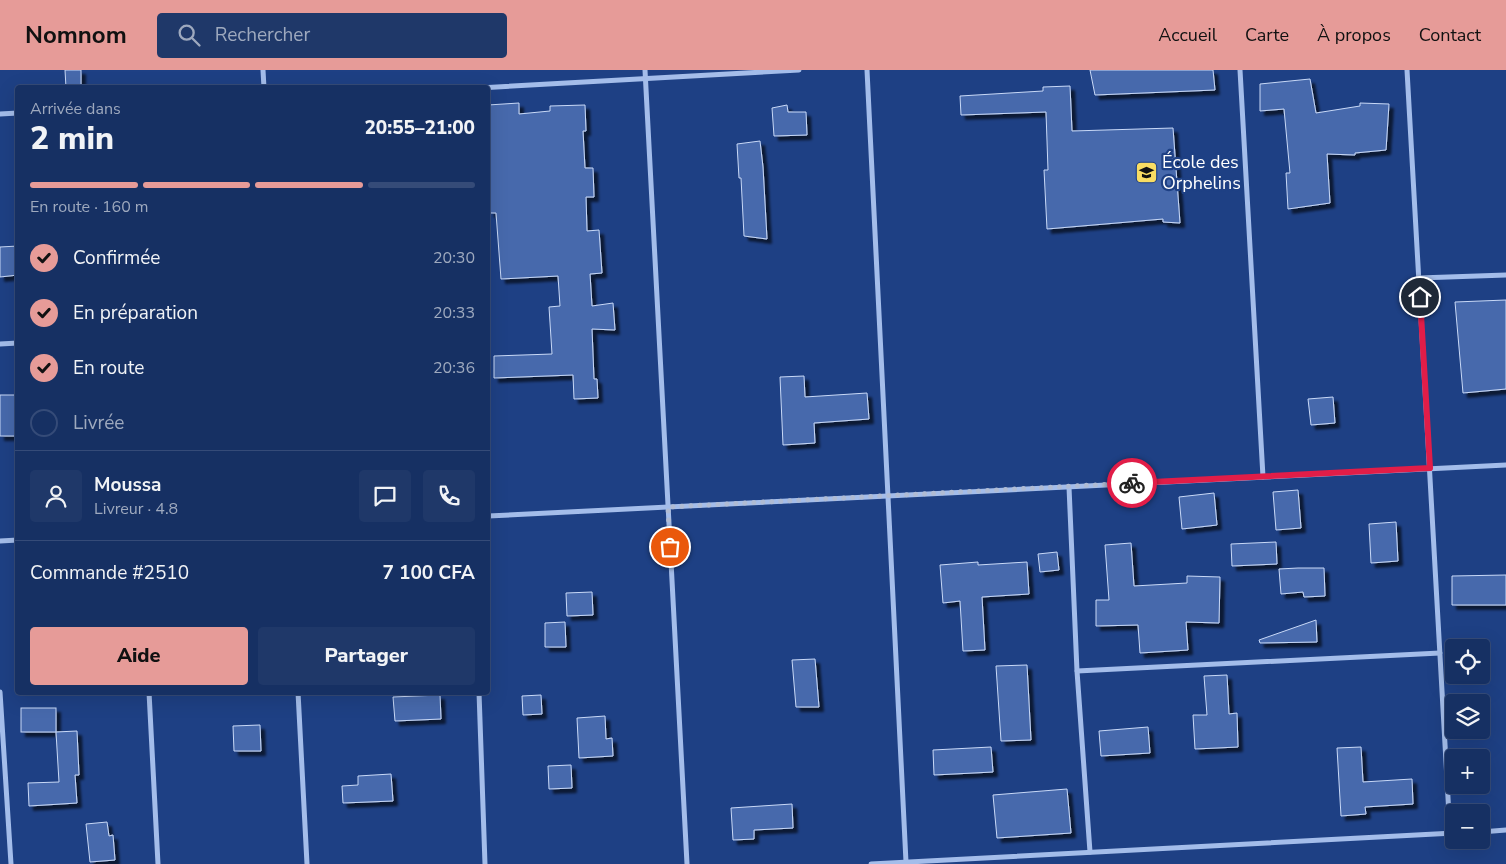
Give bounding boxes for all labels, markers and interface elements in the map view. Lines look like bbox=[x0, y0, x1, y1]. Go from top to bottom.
search box bbox=[157, 13, 507, 58]
text: Nomnom bbox=[25, 19, 127, 51]
icon: search bbox=[175, 21, 203, 49]
text: Rechercher bbox=[215, 22, 310, 48]
text: Accueil bbox=[1158, 23, 1217, 47]
text: Carte bbox=[1245, 23, 1289, 47]
text: À propos bbox=[1317, 23, 1391, 47]
text: Contact bbox=[1419, 23, 1481, 47]
text: Arrivée dans bbox=[30, 98, 121, 120]
text: 20:55–21:00 bbox=[364, 115, 475, 141]
text: 2 min bbox=[30, 117, 114, 160]
place label: École des Orphelins bbox=[1162, 150, 1241, 195]
school or university icon: École des Orphelins bbox=[1134, 160, 1158, 184]
text: En route · 160 m bbox=[30, 196, 149, 218]
icon: check bbox=[30, 244, 58, 272]
text: Confirmée bbox=[73, 245, 160, 271]
text: 20:30 bbox=[433, 247, 475, 269]
pin bbox=[1399, 276, 1441, 318]
icon: home bbox=[1406, 283, 1434, 311]
icon: check bbox=[30, 299, 58, 327]
text: En préparation bbox=[73, 300, 198, 326]
text: 20:33 bbox=[433, 302, 475, 324]
icon: check bbox=[30, 354, 58, 382]
text: En route bbox=[73, 355, 144, 381]
text: 20:36 bbox=[433, 357, 475, 379]
text: Livrée bbox=[73, 410, 124, 436]
courier bbox=[1107, 458, 1157, 508]
icon: bike bbox=[1118, 469, 1146, 497]
button: person bbox=[30, 470, 82, 522]
button: chat bbox=[359, 470, 411, 522]
button: phone bbox=[423, 470, 475, 522]
text: Moussa bbox=[94, 472, 161, 498]
text: Livreur · 4.8 bbox=[94, 498, 178, 520]
pin bbox=[649, 526, 691, 568]
icon: bag bbox=[656, 533, 684, 561]
text: Commande #2510 bbox=[30, 560, 189, 586]
text: 7 100 CFA bbox=[382, 560, 475, 586]
button: Aide bbox=[30, 627, 248, 685]
button: Partager bbox=[258, 627, 475, 685]
map controls bbox=[1445, 639, 1490, 849]
button: locate bbox=[1445, 639, 1490, 684]
button: layers bbox=[1445, 694, 1490, 739]
button: + bbox=[1445, 749, 1490, 794]
button: − bbox=[1445, 804, 1490, 849]

